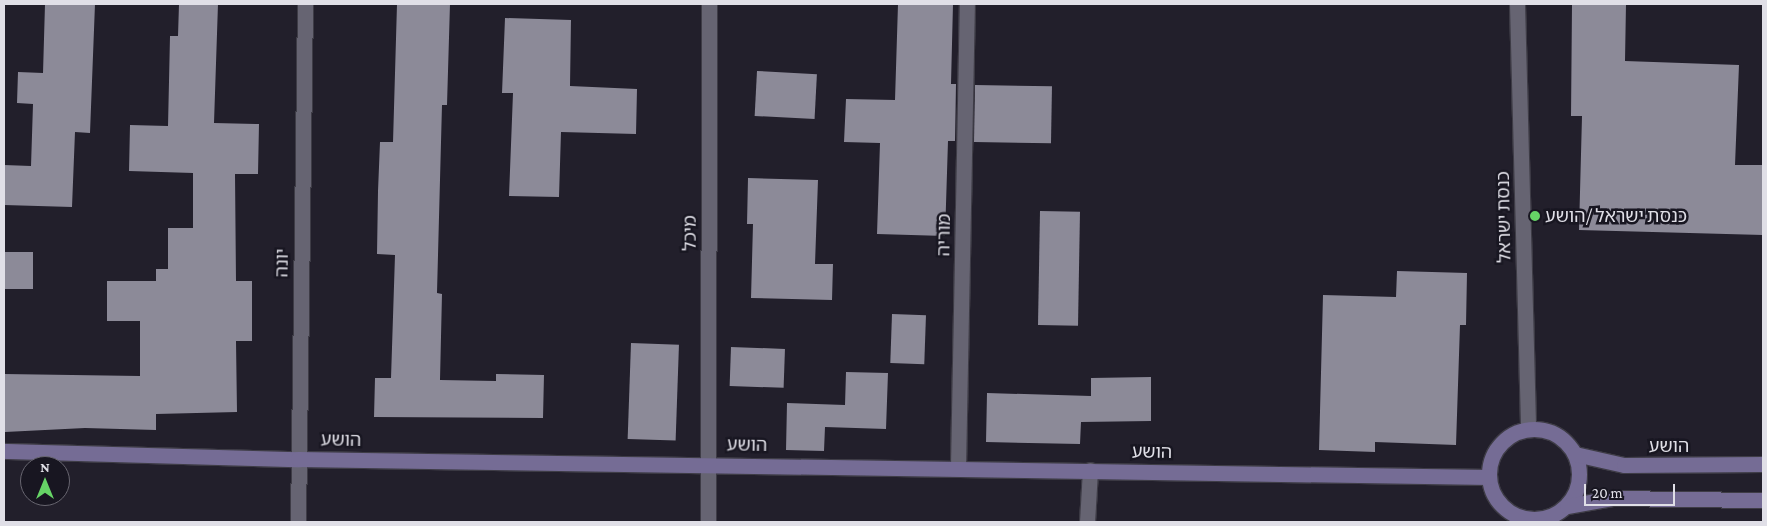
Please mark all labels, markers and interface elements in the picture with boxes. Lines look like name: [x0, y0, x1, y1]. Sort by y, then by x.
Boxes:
street label: כנסת ישראל: [1492, 171, 1516, 263]
place label: כנסת ישראל /הושע: [1545, 205, 1687, 227]
marker: כנסת ישראל /הושע: [1529, 210, 1541, 222]
street label: מוריה: [933, 213, 955, 257]
street label: מיכל: [679, 215, 701, 251]
street label: יונה: [271, 248, 293, 278]
street label: הושע: [321, 429, 361, 451]
street label: הושע: [727, 434, 767, 456]
street label: הושע: [1649, 435, 1689, 457]
street label: הושע: [1132, 441, 1172, 463]
north arrow: [20, 456, 70, 506]
text: N: [40, 459, 50, 475]
scale bar: [1587, 474, 1678, 506]
text: 20 m: [1592, 485, 1623, 501]

